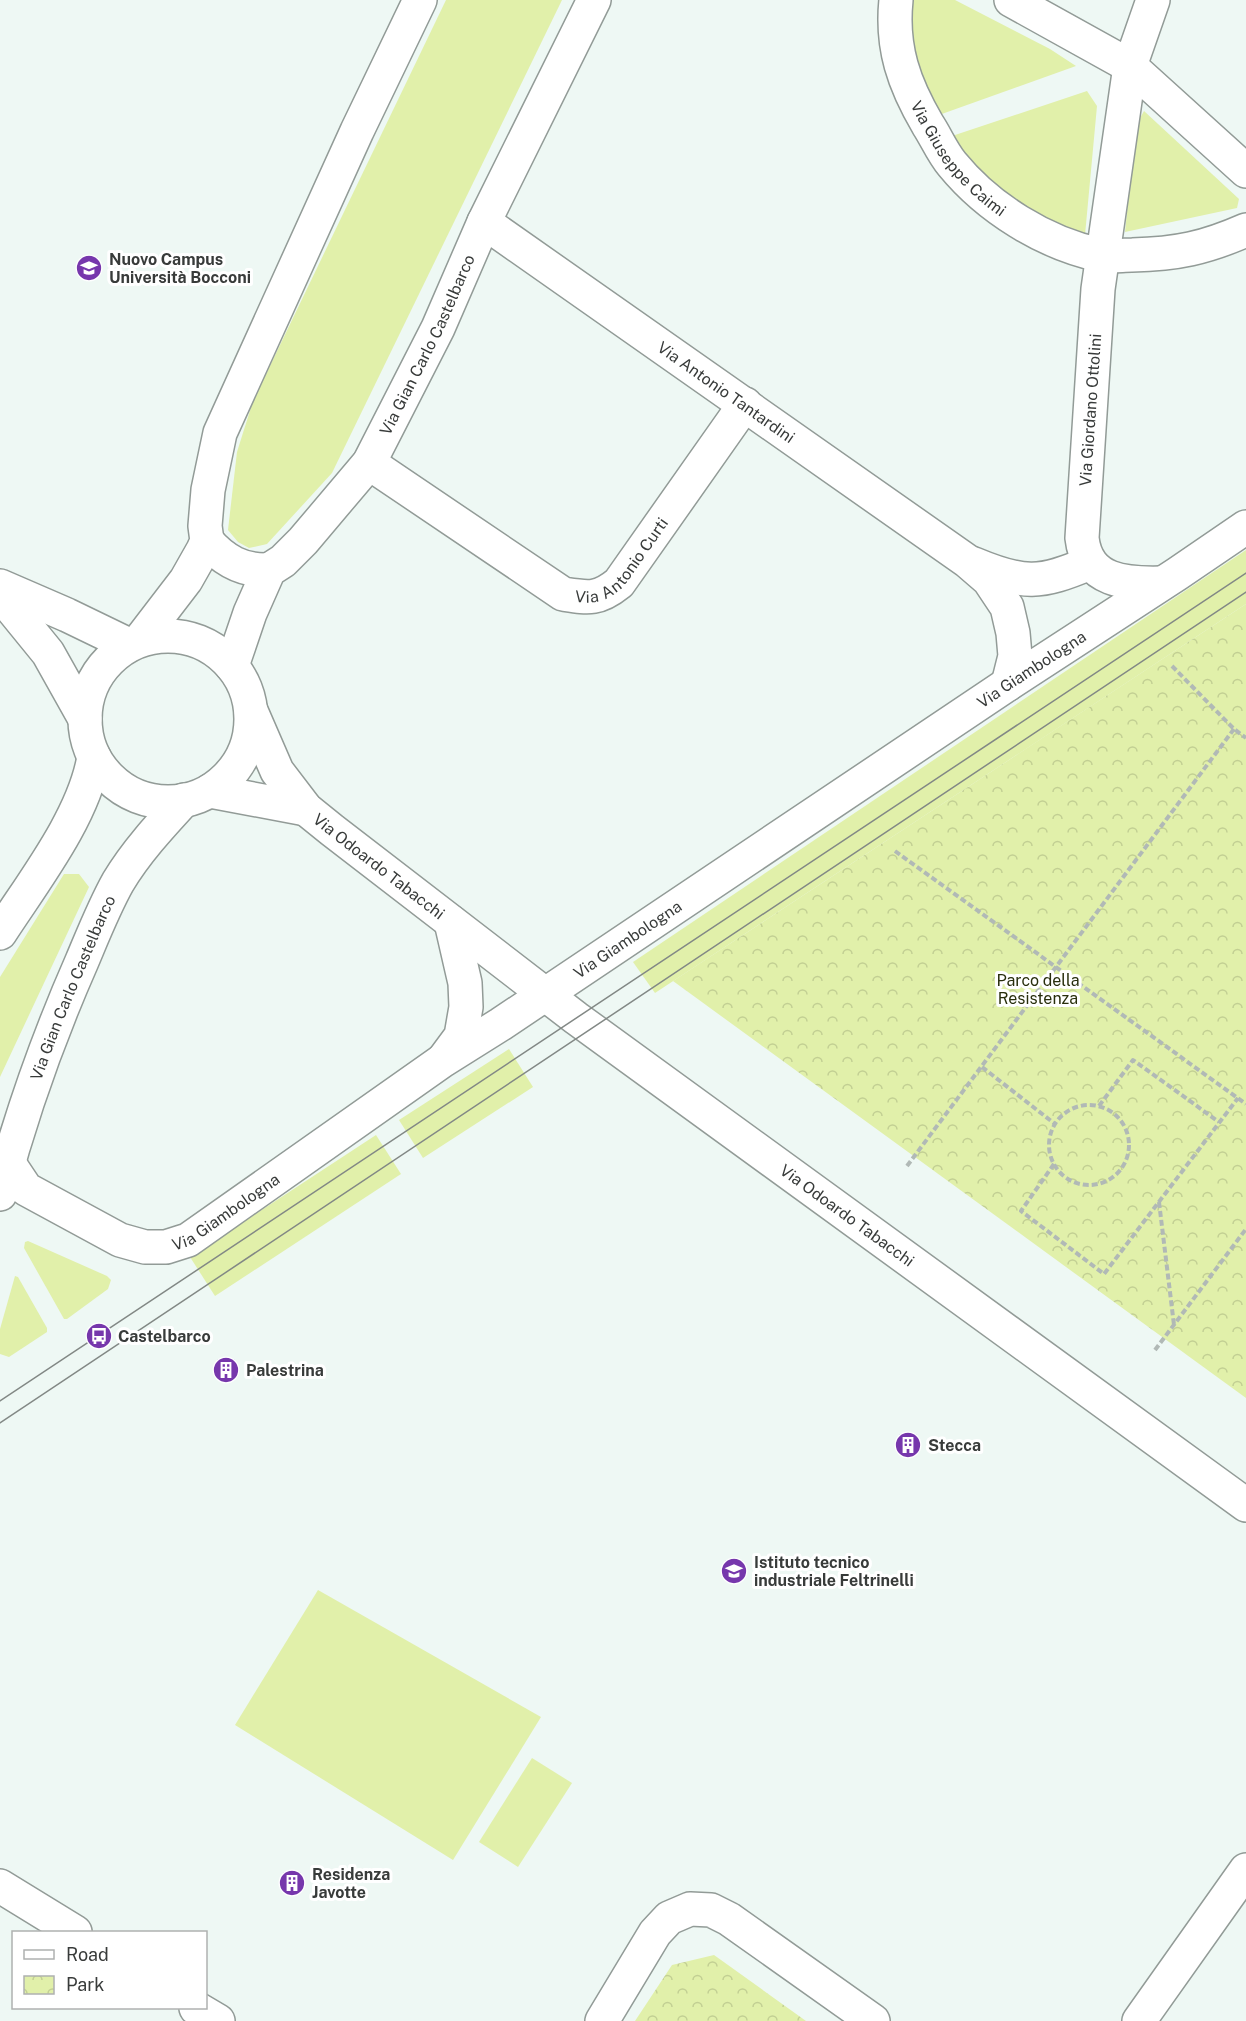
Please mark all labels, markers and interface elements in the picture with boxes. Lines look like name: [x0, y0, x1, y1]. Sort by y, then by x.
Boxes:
street label: Via Giuseppe Caimi: [907, 98, 1010, 220]
place label: Nuovo Campus Università Bocconi: [109, 250, 251, 287]
street label: Via Gian Carlo Castelbarco: [376, 252, 479, 438]
school or university icon: Nuovo Campus Università Bocconi: [74, 253, 104, 283]
street label: Via Giordano Ottolini: [1076, 333, 1105, 487]
street label: Via Antonio Tantardini: [654, 338, 798, 447]
street label: Via Antonio Curti: [574, 514, 672, 607]
street label: Via Giambologna: [974, 627, 1089, 712]
street label: Via Odoardo Tabacchi: [309, 810, 448, 923]
street label: Via Gian Carlo Castelbarco: [27, 892, 119, 1083]
street label: Via Giambologna: [570, 897, 685, 983]
park label: Parco della Resistenza: [996, 971, 1080, 1008]
street label: Via Odoardo Tabacchi: [776, 1161, 918, 1271]
street label: Via Giambologna: [170, 1170, 283, 1255]
bus stop icon: Castelbarco: [84, 1321, 114, 1351]
place label: Castelbarco: [118, 1327, 211, 1346]
building icon: Palestrina: [211, 1355, 241, 1385]
place label: Palestrina: [246, 1361, 324, 1380]
building icon: Stecca: [893, 1430, 923, 1460]
place label: Stecca: [928, 1436, 981, 1455]
place label: Istituto tecnico industriale Feltrinelli: [754, 1553, 914, 1590]
school or university icon: Istituto tecnico industriale Feltrinelli: [719, 1556, 749, 1586]
place label: Residenza Javotte: [312, 1865, 390, 1902]
building icon: Residenza Javotte: [277, 1868, 307, 1898]
legend: [12, 1931, 207, 2009]
text: Road: [66, 1944, 109, 1965]
text: Park: [66, 1974, 104, 1995]

